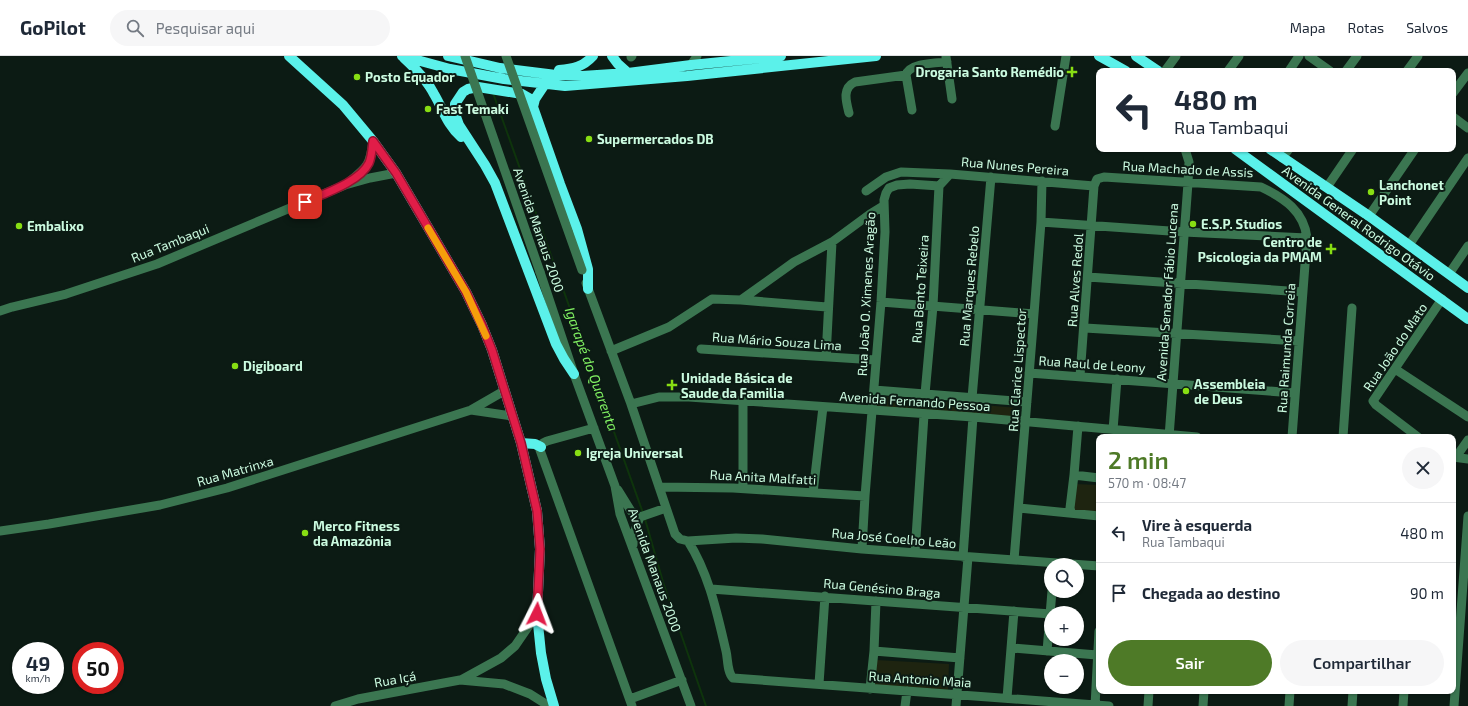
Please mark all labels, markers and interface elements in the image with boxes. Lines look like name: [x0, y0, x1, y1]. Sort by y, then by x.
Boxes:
search box: [110, 10, 390, 46]
text: GoPilot: [20, 16, 86, 39]
icon: search: [124, 17, 146, 39]
text: Pesquisar aqui: [156, 19, 255, 37]
text: Mapa: [1290, 19, 1326, 36]
text: Rotas: [1348, 19, 1384, 36]
text: Salvos: [1406, 19, 1448, 36]
place label: Drogaria Santo Remédio: [916, 64, 1064, 80]
marker: Drogaria Santo Remédio: [1067, 67, 1077, 77]
place label: Posto Equador: [365, 69, 455, 85]
marker: Posto Equador: [352, 72, 362, 82]
text: 480 m: [1174, 82, 1258, 116]
icon: left: [1108, 84, 1160, 136]
place label: Fast Temaki: [436, 101, 509, 117]
marker: Fast Temaki: [423, 104, 433, 114]
text: Rua Tambaqui: [1174, 116, 1288, 138]
place label: Supermercados DB: [597, 131, 714, 147]
marker: Supermercados DB: [584, 134, 594, 144]
street label: Rua Nunes Pereira: [960, 153, 1070, 179]
street label: Rua Machado de Assis: [1122, 158, 1254, 180]
street label: Avenida General Rodrigo Otávio: [1279, 162, 1439, 284]
street label: Avenida Manaus 2000: [510, 166, 568, 294]
place label: Lanchonet Point: [1379, 177, 1444, 208]
pin: [288, 185, 322, 219]
marker: Lanchonet Point: [1366, 187, 1376, 197]
icon: arrive: [294, 191, 316, 213]
street label: Avenida Senador Fábio Lucena: [1153, 203, 1181, 381]
street label: Rua João O. Ximenes Aragão: [854, 212, 878, 376]
place label: E.S.P. Studios: [1201, 216, 1282, 232]
place label: Embalixo: [27, 218, 84, 234]
marker: E.S.P. Studios: [1188, 219, 1198, 229]
street label: Rua Tambaqui: [129, 220, 211, 266]
marker: Embalixo: [14, 221, 24, 231]
street label: Rua Marques Rebelo: [956, 225, 982, 347]
street label: Rua Alves Redol: [1064, 233, 1086, 327]
street label: Rua Bento Teixeira: [908, 234, 932, 344]
place label: Centro de Psicologia da PMAM: [1198, 234, 1322, 265]
marker: Centro de Psicologia da PMAM: [1325, 243, 1337, 255]
street label: Rua Raimunda Correia: [1273, 283, 1299, 413]
street label: Rua João do Mato: [1360, 300, 1430, 394]
water label: Igarapé do Quarenta: [562, 305, 622, 433]
street label: Rua Clarice Lispector: [1005, 308, 1029, 432]
street label: Rua Mário Souza Lima: [712, 328, 842, 354]
street label: Rua Raul de Leony: [1038, 352, 1146, 376]
place label: Digiboard: [243, 358, 303, 374]
marker: Digiboard: [230, 361, 240, 371]
place label: Unidade Básica de Saude da Familia: [681, 370, 793, 401]
place label: Assembleia de Deus: [1194, 376, 1265, 407]
marker: Unidade Básica de Saude da Familia: [666, 379, 678, 391]
marker: Assembleia de Deus: [1181, 386, 1191, 396]
street label: Avenida Fernando Pessoa: [839, 388, 991, 414]
place label: Igreja Universal: [586, 445, 684, 461]
text: 2 min: [1108, 445, 1169, 474]
button: close: [1402, 447, 1444, 489]
marker: Igreja Universal: [573, 448, 583, 458]
street label: Rua Matrinxa: [195, 452, 275, 490]
street label: Rua Anita Malfatti: [709, 466, 817, 488]
text: 570 m · 08:47: [1108, 475, 1186, 491]
street label: Avenida Manaus 2000: [625, 506, 685, 634]
text: Vire à esquerda: [1142, 516, 1252, 534]
place label: Merco Fitness da Amazônia: [313, 518, 400, 549]
icon: left: [1108, 522, 1130, 544]
text: 480 m: [1400, 524, 1444, 542]
street label: Rua José Coelho Leão: [831, 525, 957, 551]
marker: Merco Fitness da Amazônia: [300, 528, 310, 538]
text: Rua Tambaqui: [1142, 534, 1225, 550]
map controls: [1044, 558, 1084, 694]
button: search: [1044, 558, 1084, 598]
street label: Rua Genésino Braga: [823, 575, 941, 601]
icon: arrive: [1108, 582, 1130, 604]
text: Chegada ao destino: [1142, 584, 1280, 602]
text: 90 m: [1410, 584, 1444, 602]
position arrow: [516, 593, 558, 635]
button: +: [1044, 606, 1084, 646]
button: Sair: [1108, 640, 1272, 686]
button: Compartilhar: [1280, 640, 1444, 686]
speed limit sign: 50: [72, 642, 124, 694]
text: 49: [26, 651, 50, 675]
button: −: [1044, 654, 1084, 694]
street label: Rua Içá: [373, 667, 417, 692]
street label: Rua Antonio Maia: [868, 667, 972, 691]
text: km/h: [26, 672, 50, 684]

